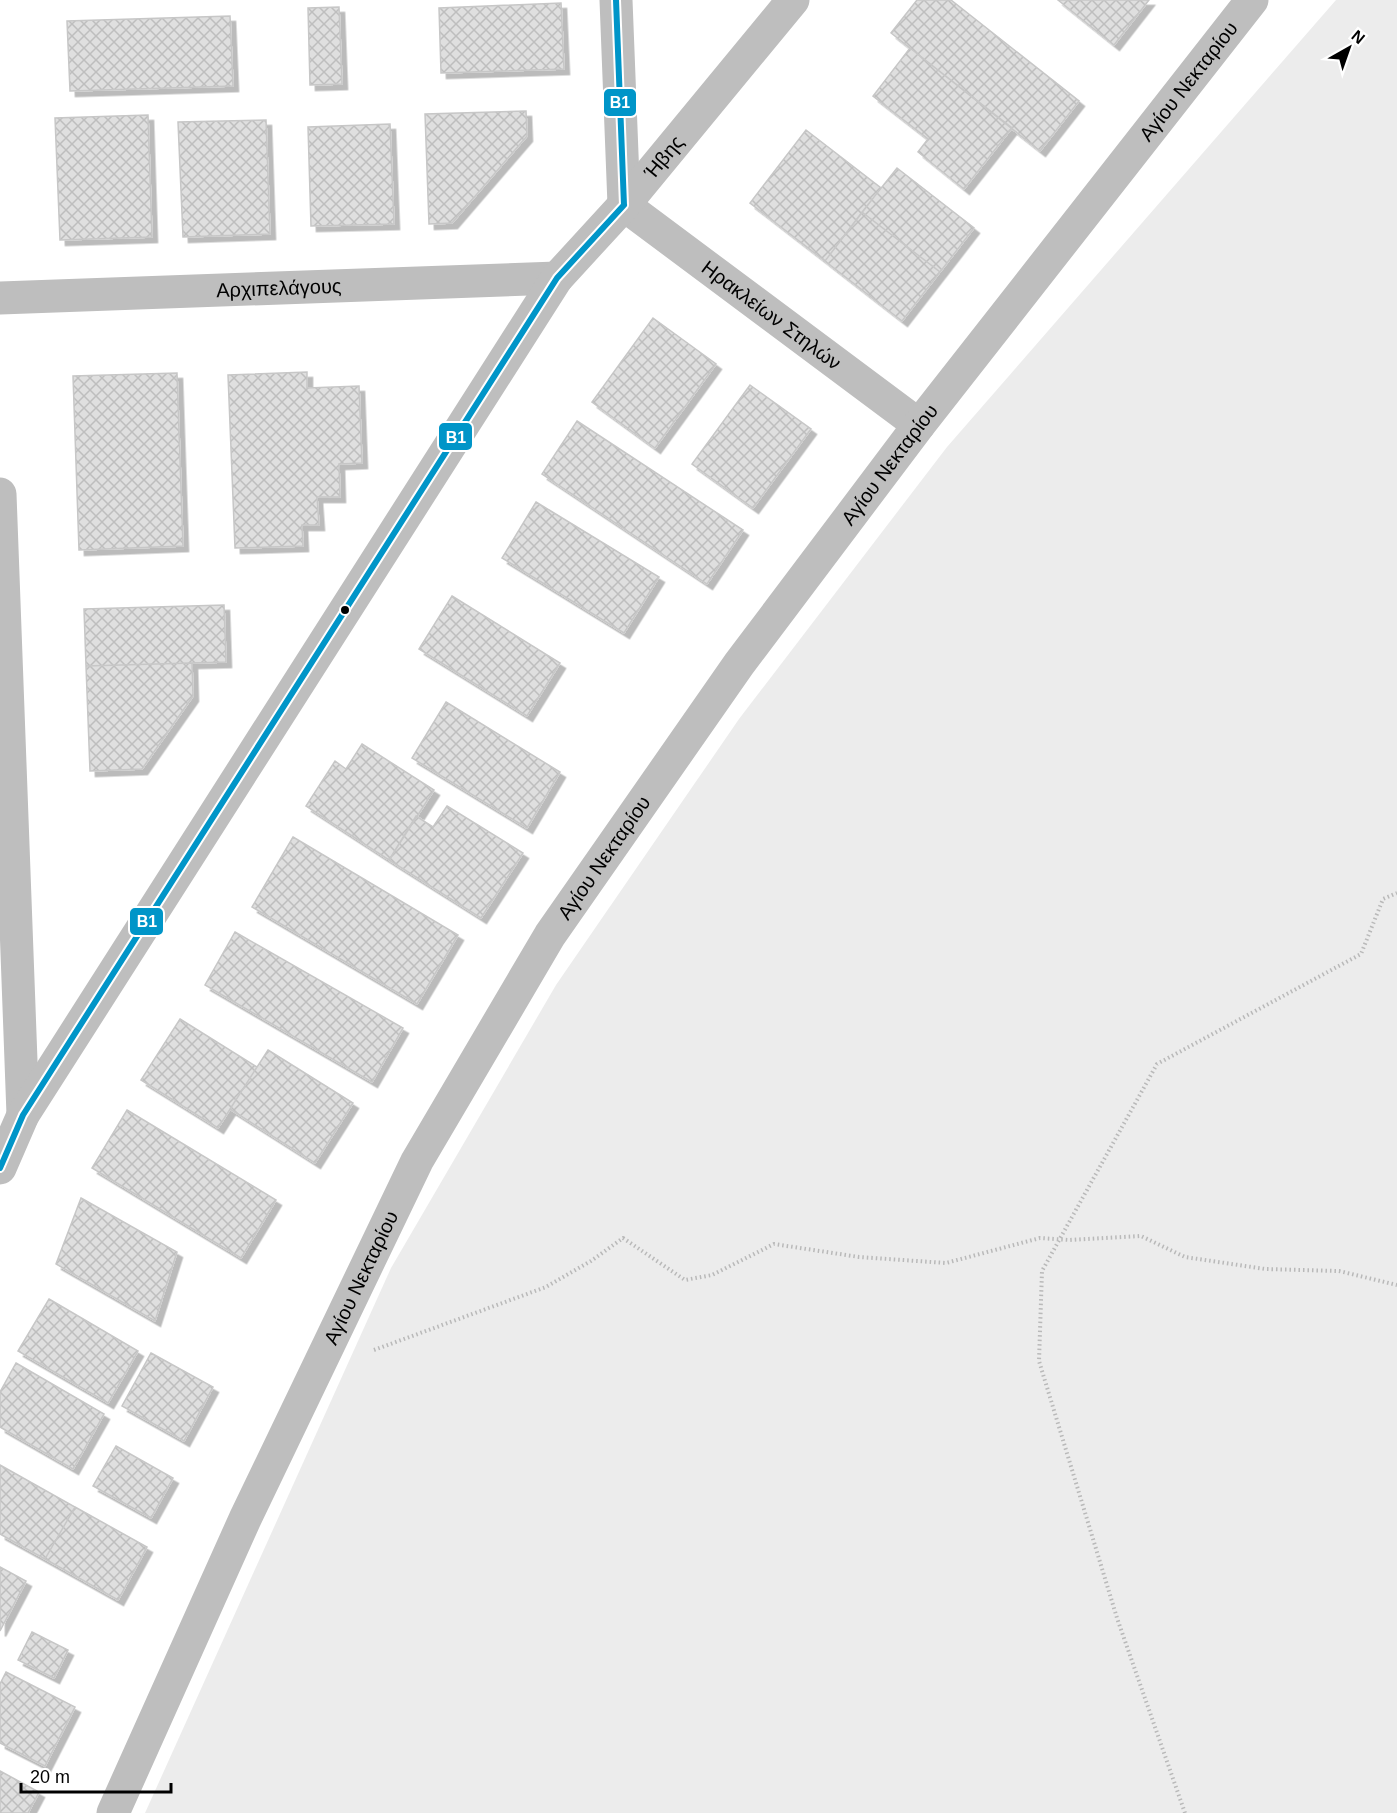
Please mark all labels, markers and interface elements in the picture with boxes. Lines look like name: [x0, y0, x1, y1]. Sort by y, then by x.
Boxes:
street label: Αγίου Νεκταρίου: [1135, 17, 1242, 145]
north arrow: [1319, 18, 1379, 78]
text: N: [1348, 27, 1368, 47]
line badge: Β1: [603, 88, 637, 117]
text: Β1: [610, 94, 630, 111]
street label: Ήβης: [639, 131, 688, 184]
street label: Ηρακλείων Στηλών: [698, 256, 845, 374]
street label: Αρχιπελάγους: [216, 275, 342, 301]
street label: Αγίου Νεκταρίου: [837, 400, 942, 529]
line badge: Β1: [438, 422, 473, 451]
text: Β1: [446, 429, 466, 446]
unlabelled marker: [339, 604, 351, 616]
street label: Αγίου Νεκταρίου: [553, 792, 655, 924]
line badge: Β1: [129, 907, 164, 936]
text: Β1: [137, 913, 157, 930]
street label: Αγίου Νεκταρίου: [320, 1207, 402, 1348]
scale bar: [21, 1756, 171, 1794]
text: 20 m: [30, 1767, 70, 1787]

